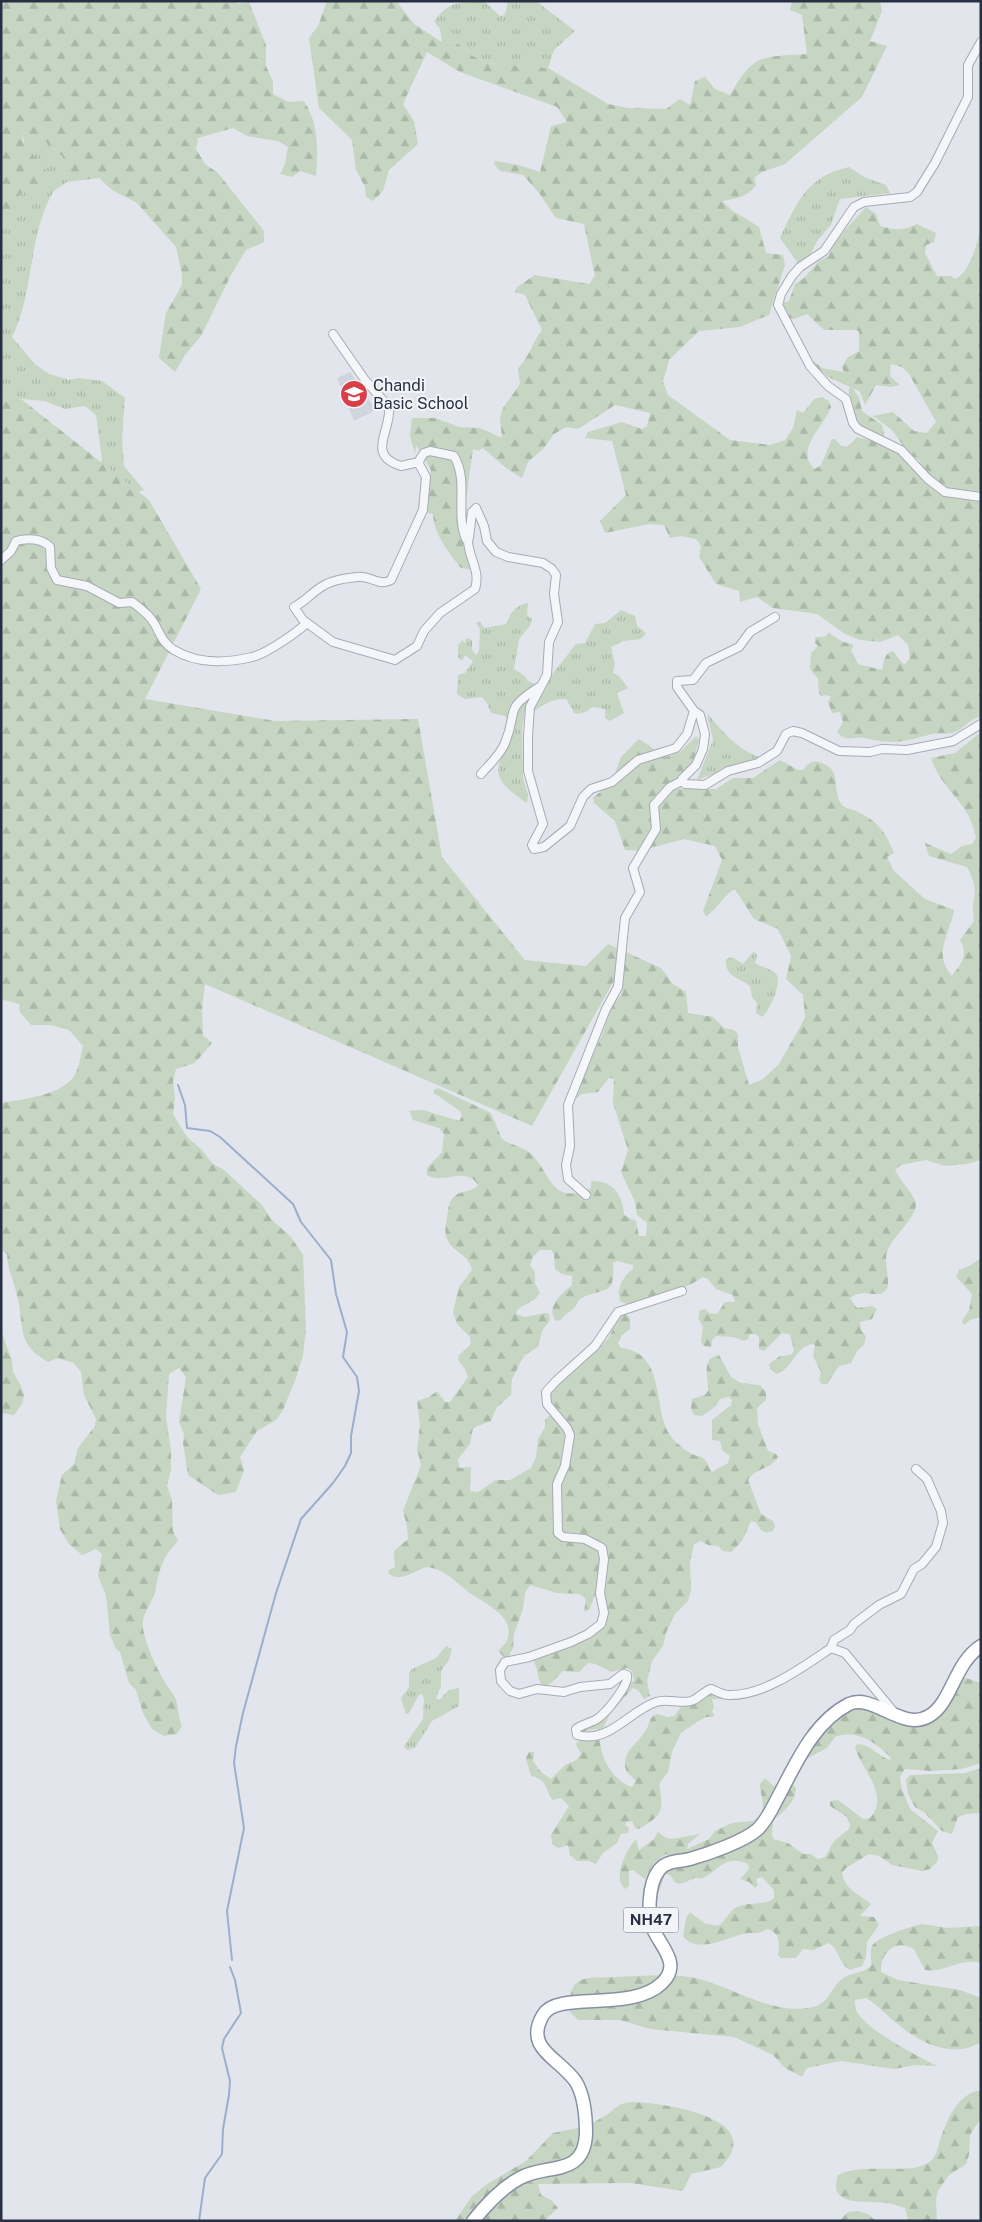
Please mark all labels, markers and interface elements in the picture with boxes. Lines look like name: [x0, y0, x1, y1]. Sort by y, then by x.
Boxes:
place label: Chandi Basic School: [373, 376, 469, 413]
school or university icon: Chandi Basic School: [339, 379, 369, 409]
road number: NH47: [624, 1908, 678, 1932]

